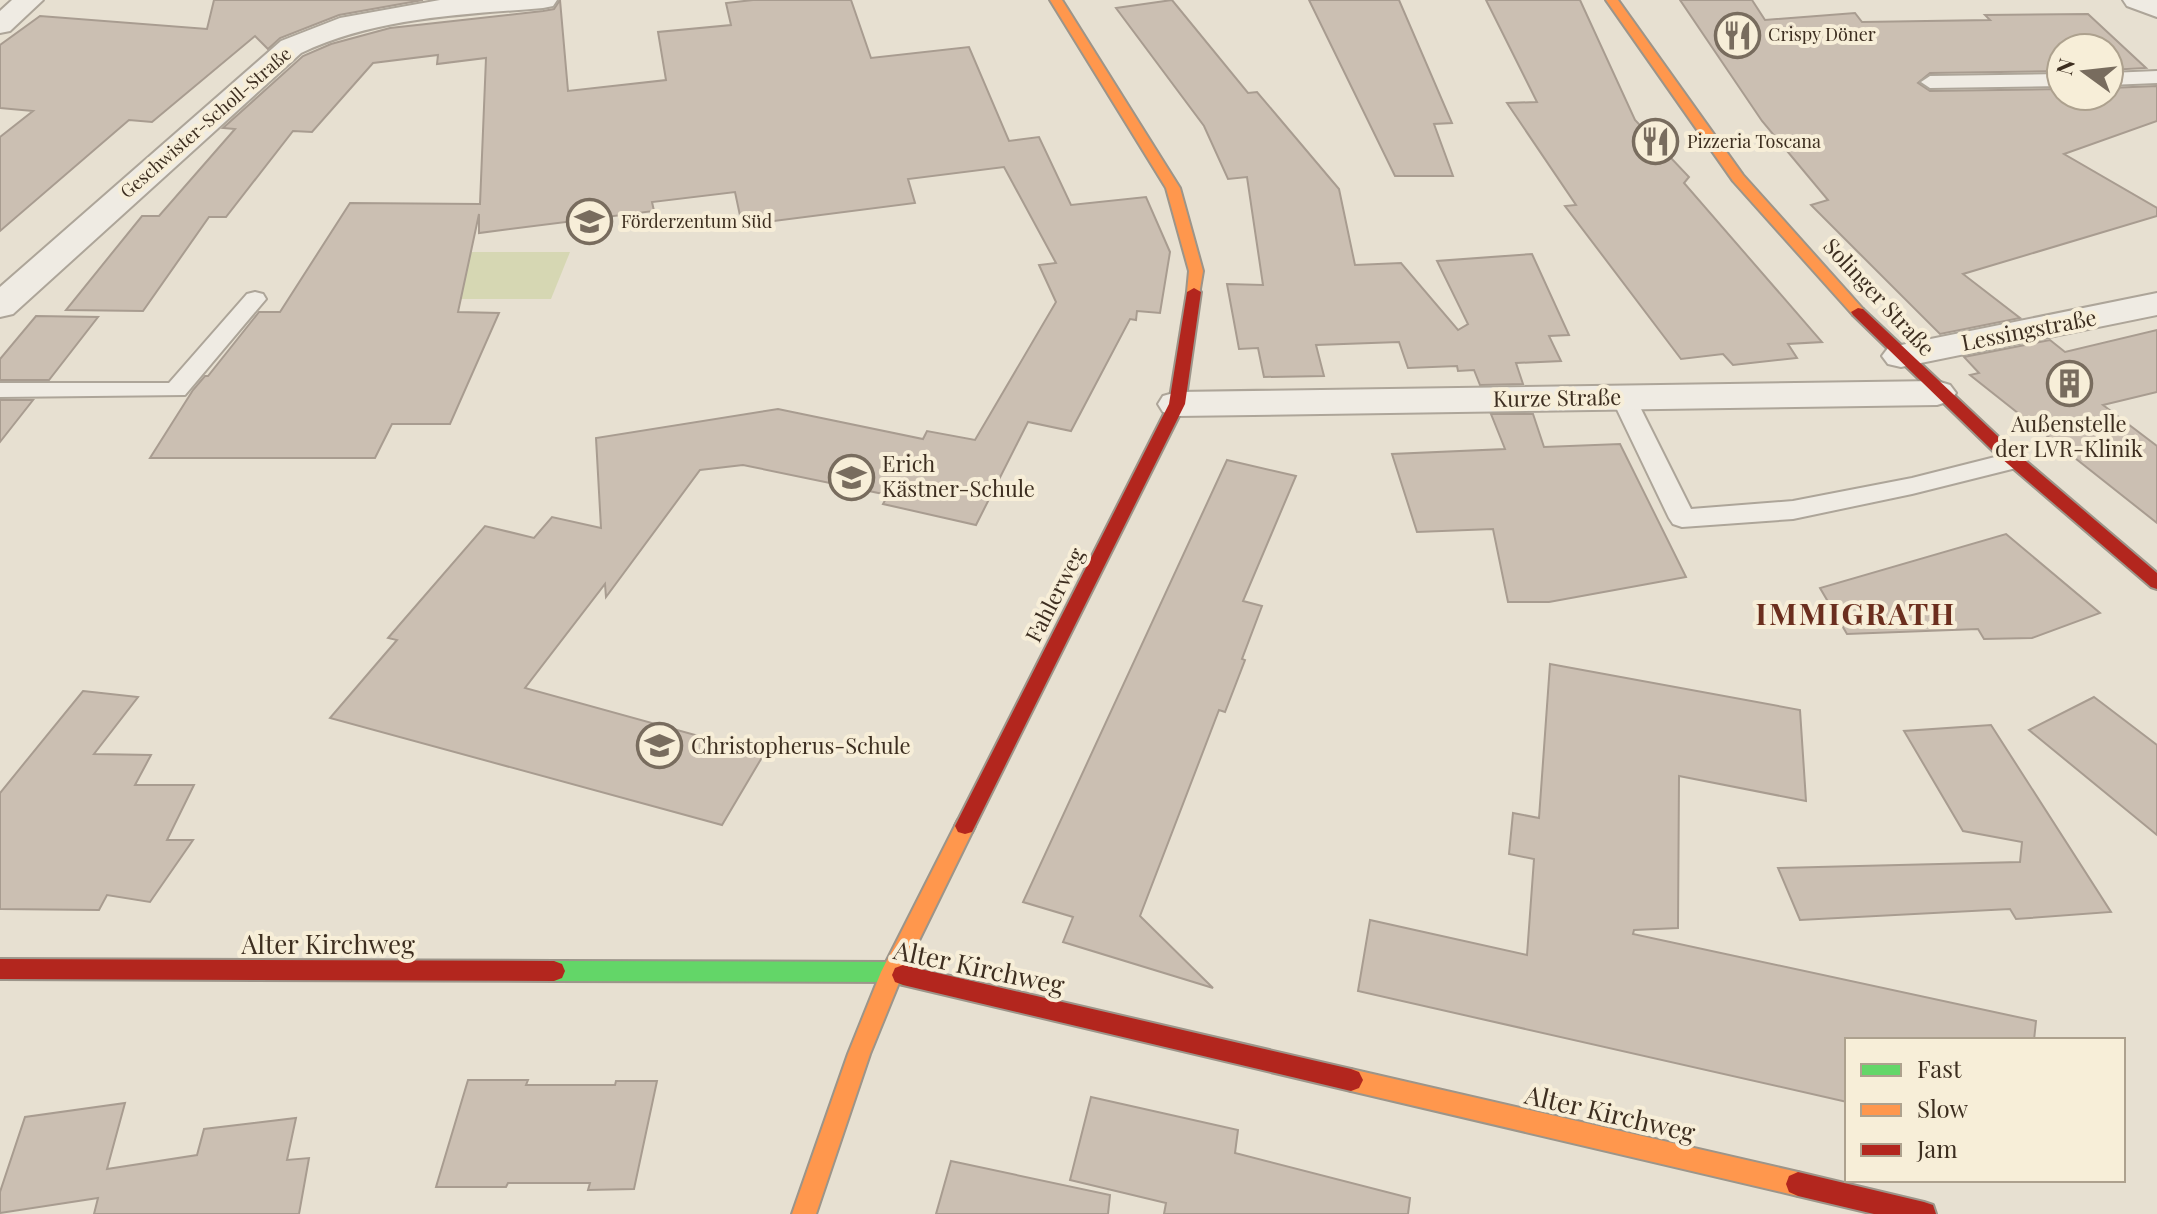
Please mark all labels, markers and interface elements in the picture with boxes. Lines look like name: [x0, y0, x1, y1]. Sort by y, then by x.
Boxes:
restaurant icon: Crispy Döner: [1713, 11, 1761, 59]
place label: Crispy Döner: [1768, 22, 1876, 46]
north arrow: [2045, 32, 2125, 112]
street label: Geschwister-Scholl-Straße: [115, 41, 296, 203]
text: N: [2048, 55, 2081, 78]
restaurant icon: Pizzeria Toscana: [1632, 118, 1680, 166]
place label: Pizzeria Toscana: [1687, 129, 1821, 153]
school or university icon: Förderzentum Süd: [566, 198, 614, 246]
place label: Förderzentum Süd: [621, 209, 773, 233]
street label: Solinger Straße: [1817, 231, 1942, 362]
street label: Lessingstraße: [1959, 301, 2099, 357]
building icon: Außenstelle der LVR-Klinik: [2045, 359, 2093, 407]
street label: Kurze Straße: [1492, 381, 1621, 413]
place label: Außenstelle der LVR-Klinik: [1995, 408, 2143, 463]
place label: Erich Kästner-Schule: [882, 448, 1035, 503]
school or university icon: Erich Kästner-Schule: [827, 453, 875, 501]
street label: Fahlerweg: [1017, 542, 1091, 647]
district label: IMMIGRATH: [1756, 593, 1956, 633]
school or university icon: Christopherus-Schule: [636, 722, 684, 770]
place label: Christopherus-Schule: [691, 730, 911, 760]
street label: Alter Kirchweg: [240, 926, 415, 961]
street label: Alter Kirchweg: [890, 931, 1068, 1002]
legend: [1845, 1038, 2125, 1182]
text: Fast: [1917, 1052, 1962, 1084]
street label: Alter Kirchweg: [1521, 1076, 1699, 1149]
text: Slow: [1917, 1092, 1969, 1124]
text: Jam: [1916, 1132, 1958, 1164]

